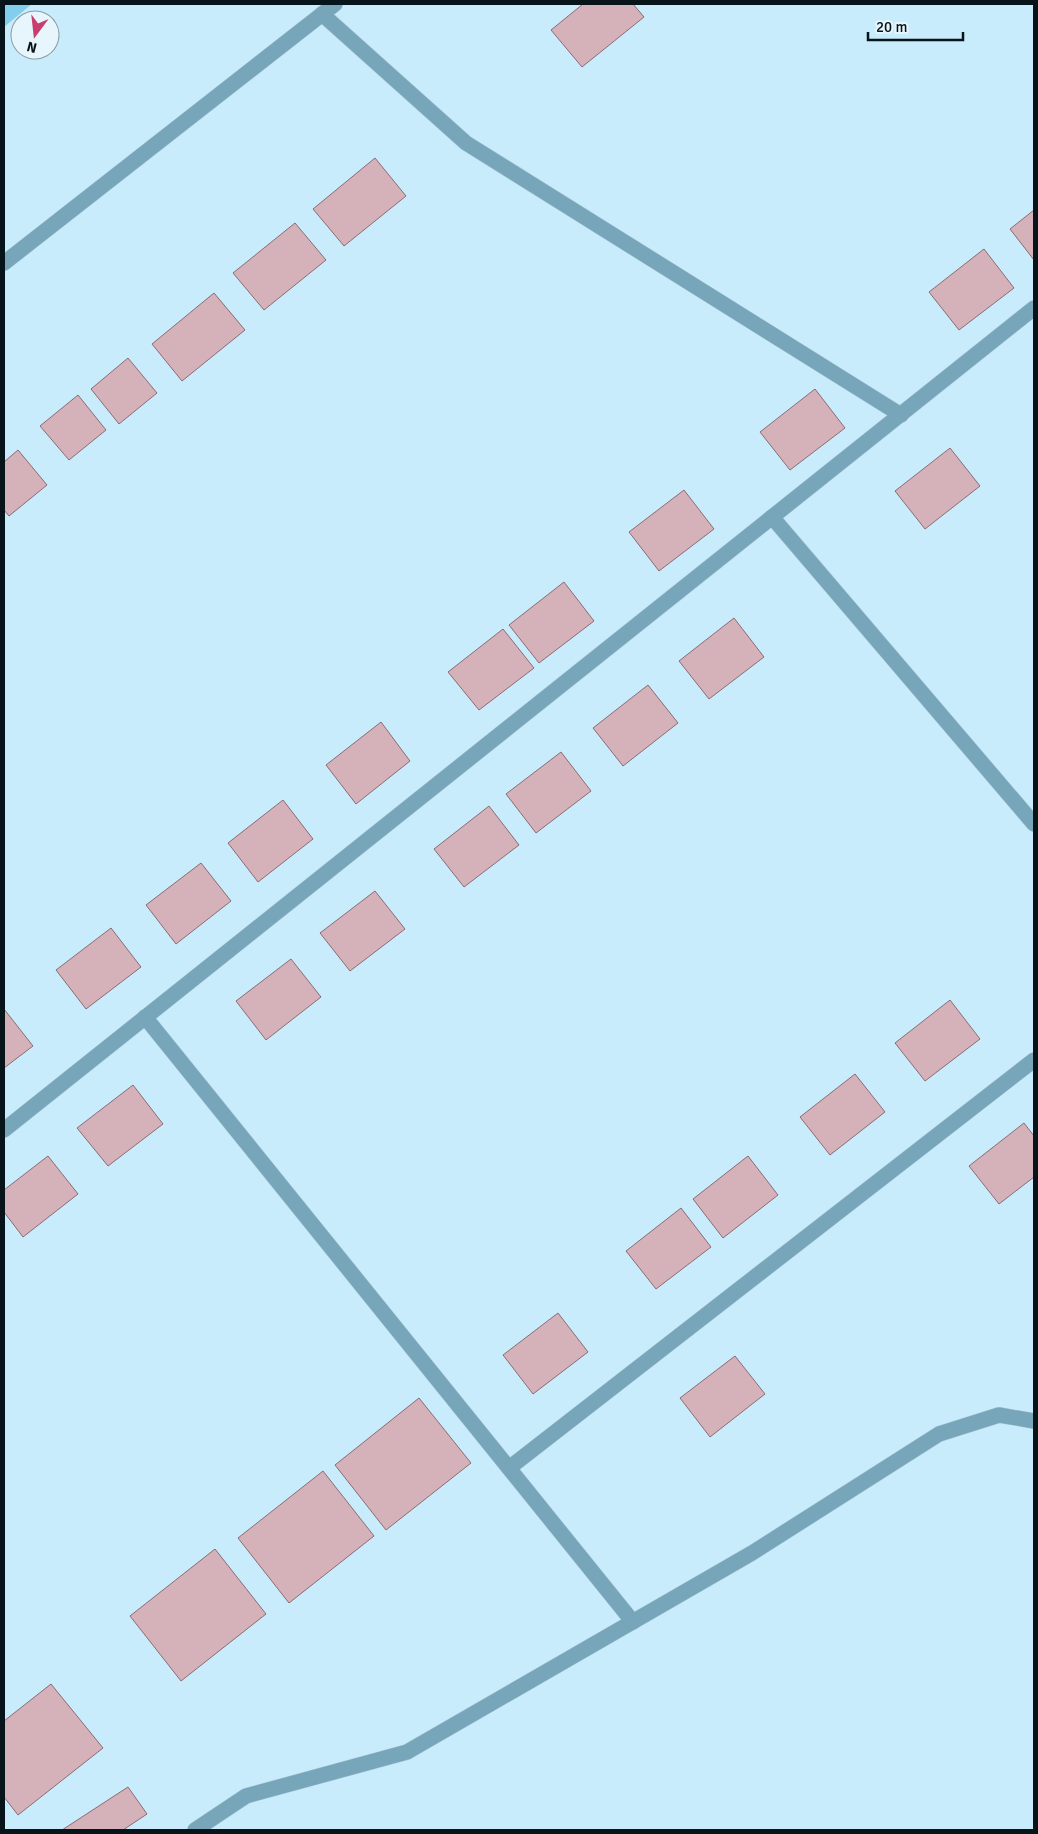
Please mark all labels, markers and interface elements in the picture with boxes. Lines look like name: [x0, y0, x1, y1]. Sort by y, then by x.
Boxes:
north arrow: [10, 10, 60, 60]
scale bar: [868, 10, 963, 42]
text: 20 m: [876, 18, 907, 36]
text: N: [25, 38, 39, 57]

